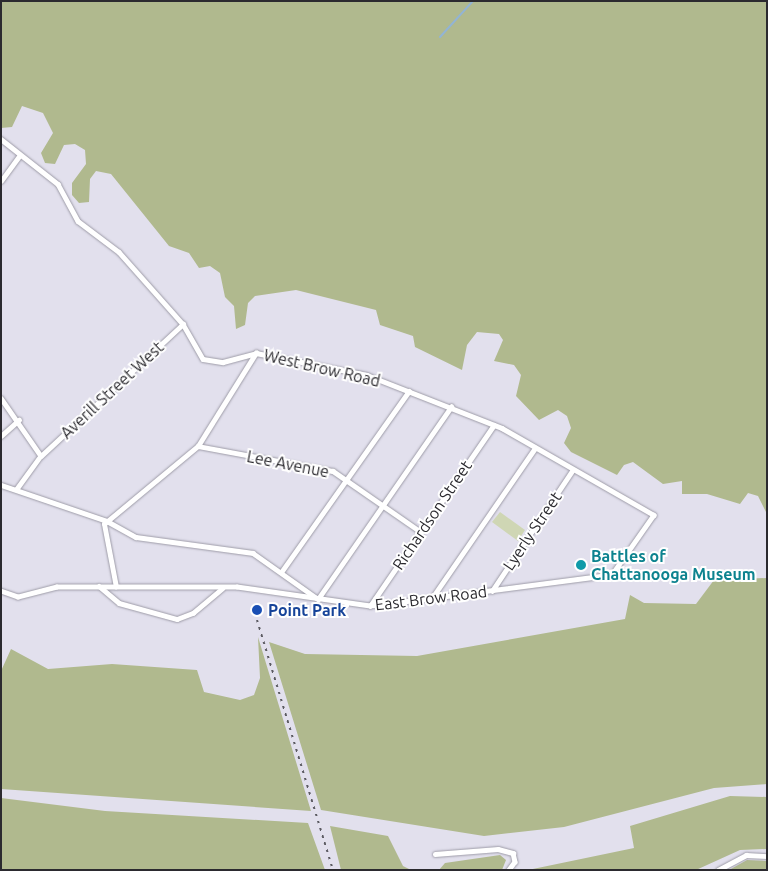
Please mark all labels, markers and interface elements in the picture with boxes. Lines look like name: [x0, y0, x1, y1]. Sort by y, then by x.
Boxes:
street label: Averill Street West: [57, 337, 167, 443]
street label: West Brow Road: [262, 345, 382, 391]
street label: Lee Avenue: [245, 447, 331, 481]
street label: Richardson Street: [388, 457, 476, 573]
street label: Lyerly Street: [499, 488, 565, 574]
place label: Battles of Chattanooga Museum: [591, 546, 756, 584]
marker: Battles of Chattanooga Museum: [575, 559, 587, 571]
street label: East Brow Road: [374, 582, 488, 614]
place label: Point Park: [268, 600, 346, 620]
marker: Point Park: [250, 603, 264, 617]

